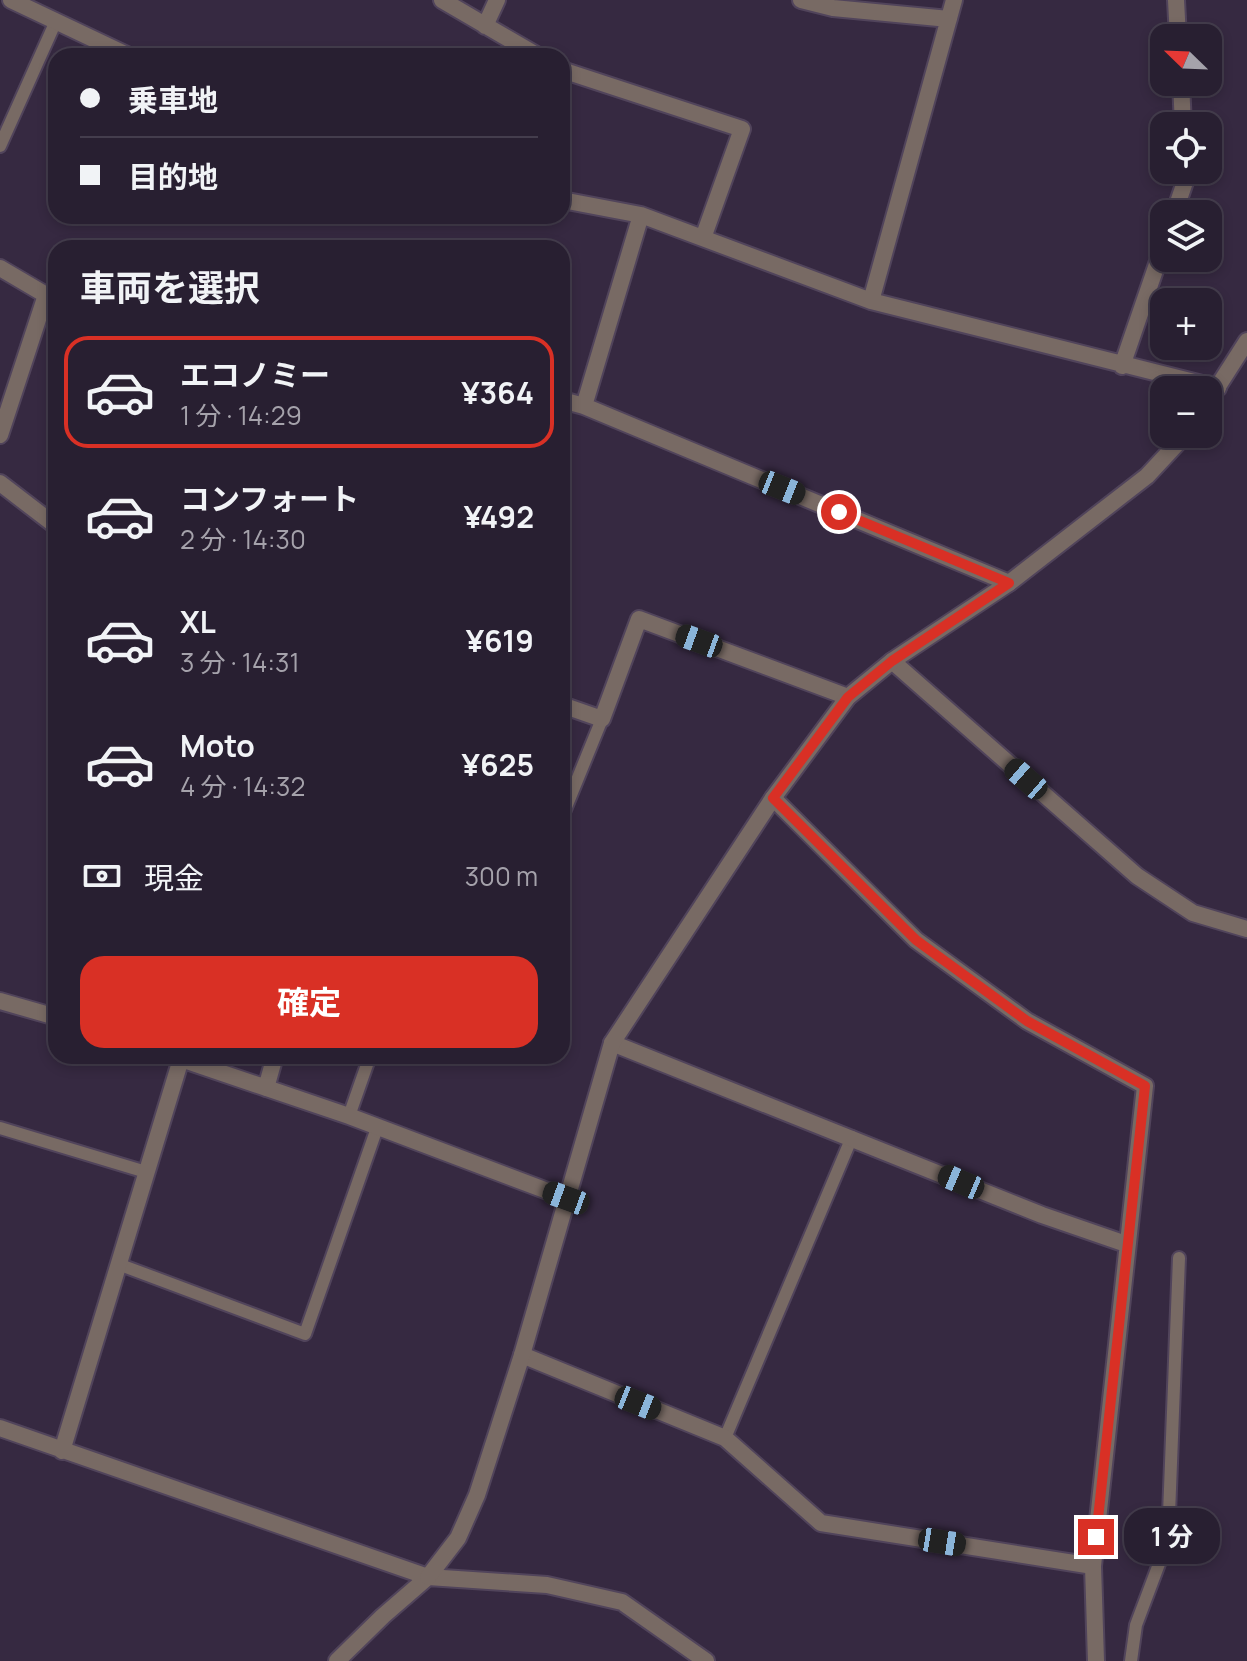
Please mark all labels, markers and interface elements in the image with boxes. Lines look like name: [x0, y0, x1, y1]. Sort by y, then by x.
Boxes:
north arrow: [1150, 24, 1222, 96]
map controls: [1150, 24, 1222, 448]
text: 乗車地: [128, 79, 218, 120]
button: locate: [1150, 112, 1222, 184]
text: 目的地: [128, 156, 218, 197]
button: layers: [1150, 200, 1222, 272]
text: 車両を選択: [80, 263, 260, 312]
button: +: [1150, 288, 1222, 360]
text: エコノミー: [180, 354, 330, 395]
icon: car: [84, 356, 156, 428]
text: ¥364: [461, 372, 534, 413]
button: −: [1150, 376, 1222, 448]
text: 1 分 · 14:29: [180, 397, 302, 433]
car: [755, 468, 809, 508]
text: コンフォート: [180, 478, 359, 519]
icon: car: [84, 480, 156, 552]
route start: [821, 494, 857, 530]
text: ¥492: [464, 496, 534, 537]
text: 2 分 · 14:30: [180, 521, 306, 557]
text: XL: [180, 601, 216, 642]
icon: car: [84, 604, 156, 676]
text: ¥619: [466, 620, 534, 661]
car: [672, 622, 726, 660]
text: 3 分 · 14:31: [180, 644, 300, 680]
text: Moto: [180, 725, 255, 766]
icon: car: [84, 728, 156, 800]
text: ¥625: [462, 744, 534, 785]
car: [1000, 754, 1052, 804]
text: 4 分 · 14:32: [180, 768, 305, 804]
icon: cash: [80, 854, 124, 898]
text: 現金: [144, 857, 204, 898]
text: 300 m: [465, 858, 538, 894]
button: 確定: [80, 956, 538, 1048]
car: [934, 1162, 988, 1202]
car: [539, 1179, 593, 1217]
car: [611, 1383, 665, 1423]
callout: 1 分: [1124, 1509, 1220, 1565]
text: 1 分: [1151, 1518, 1193, 1554]
route end: [1078, 1519, 1114, 1555]
car: [916, 1526, 968, 1558]

